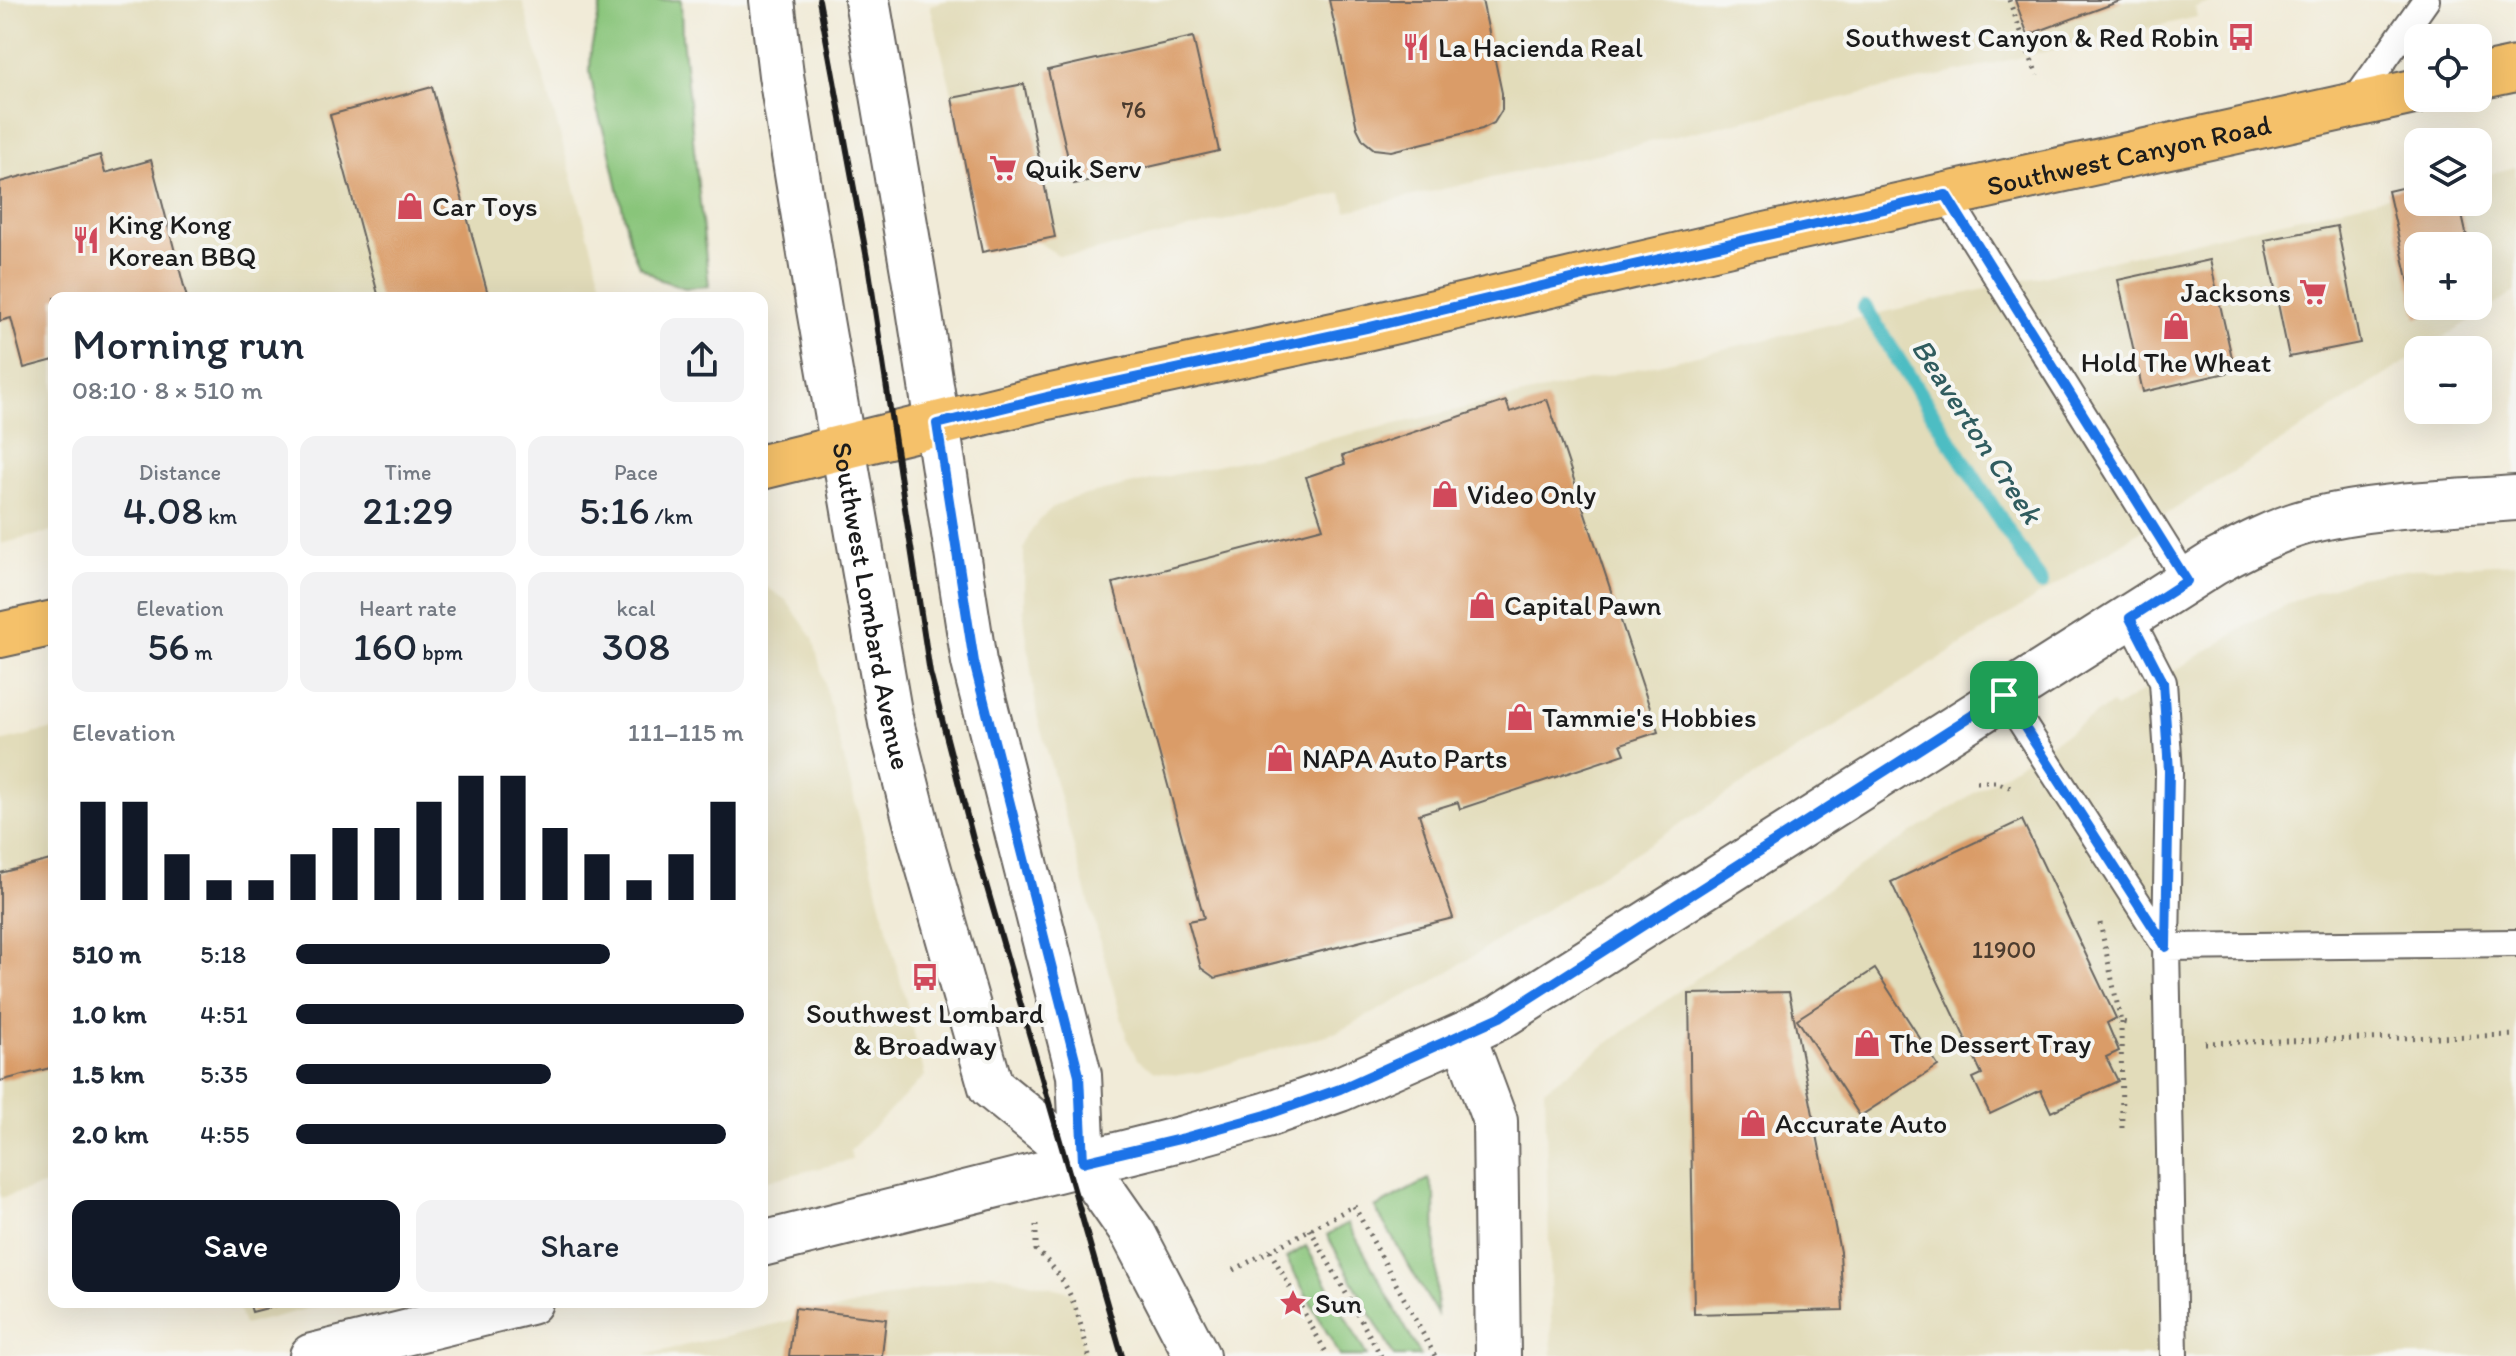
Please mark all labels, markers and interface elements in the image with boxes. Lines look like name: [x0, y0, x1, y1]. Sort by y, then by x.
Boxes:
place label: Southwest Canyon & Red Robin: [1845, 20, 2219, 54]
bus stop icon: Southwest Canyon & Red Robin: [2226, 22, 2256, 52]
map controls: [2404, 24, 2492, 424]
button: locate: [2404, 24, 2492, 112]
place label: La Hacienda Real: [1438, 30, 1643, 64]
restaurant icon: La Hacienda Real: [1401, 32, 1431, 62]
house number: 76: [1122, 95, 1146, 124]
street label: Southwest Canyon Road: [1983, 107, 2274, 203]
button: layers: [2404, 128, 2492, 216]
place label: Quik Serv: [1025, 151, 1142, 185]
supermarket icon: Quik Serv: [988, 153, 1018, 183]
place label: Car Toys: [432, 189, 538, 223]
shop icon: Car Toys: [395, 191, 425, 221]
place label: King Kong Korean BBQ: [108, 207, 256, 273]
restaurant icon: King Kong Korean BBQ: [71, 225, 101, 255]
button: +: [2404, 232, 2492, 320]
place label: Jacksons: [2181, 275, 2291, 309]
supermarket icon: Jacksons: [2298, 277, 2328, 307]
shop icon: Hold The Wheat: [2161, 311, 2191, 341]
text: Morning run: [72, 317, 305, 370]
button: share: [660, 318, 744, 402]
water label: Beaverton Creek: [1904, 331, 2052, 531]
button: −: [2404, 336, 2492, 424]
place label: Hold The Wheat: [2081, 345, 2271, 379]
text: 08:10 · 8 × 510 m: [72, 374, 263, 406]
street label: Southwest Lombard Avenue: [825, 439, 919, 773]
text: Distance: [139, 459, 221, 486]
text: Time: [385, 459, 431, 486]
text: Pace: [614, 459, 658, 486]
place label: Video Only: [1467, 477, 1596, 511]
shop icon: Video Only: [1430, 479, 1460, 509]
text: 4.08: [123, 486, 203, 534]
text: 21:29: [362, 486, 454, 534]
text: 5:16: [579, 486, 650, 534]
text: km: [203, 503, 237, 530]
text: /km: [650, 503, 693, 530]
place label: Capital Pawn: [1504, 588, 1662, 622]
shop icon: Capital Pawn: [1467, 590, 1497, 620]
text: Elevation: [136, 595, 224, 622]
text: Heart rate: [359, 595, 457, 622]
text: kcal: [616, 595, 656, 622]
text: 56: [147, 622, 189, 670]
text: 160: [353, 622, 417, 670]
text: 308: [602, 622, 670, 670]
text: m: [189, 639, 213, 666]
text: bpm: [417, 639, 463, 666]
pin: [1970, 661, 2038, 729]
icon: arrive: [1982, 673, 2026, 717]
place label: Tammie's Hobbies: [1542, 700, 1757, 734]
shop icon: Tammie's Hobbies: [1505, 702, 1535, 732]
text: Elevation: [72, 716, 175, 748]
text: 111–115 m: [628, 716, 744, 748]
place label: NAPA Auto Parts: [1302, 741, 1508, 775]
shop icon: NAPA Auto Parts: [1265, 743, 1295, 773]
house number: 11900: [1972, 935, 2036, 964]
text: 510 m: [72, 938, 141, 970]
text: 5:18: [200, 938, 246, 970]
bus stop icon: Southwest Lombard & Broadway: [910, 962, 940, 992]
place label: Southwest Lombard & Broadway: [806, 996, 1044, 1062]
text: 1.0 km: [72, 998, 147, 1030]
text: 4:51: [200, 998, 248, 1030]
place label: The Dessert Tray: [1889, 1026, 2091, 1060]
shop icon: The Dessert Tray: [1852, 1028, 1882, 1058]
text: 1.5 km: [72, 1058, 144, 1090]
text: 5:35: [200, 1058, 248, 1090]
place label: Accurate Auto: [1775, 1106, 1947, 1140]
shop icon: Accurate Auto: [1738, 1108, 1768, 1138]
text: 2.0 km: [72, 1118, 148, 1150]
text: 4:55: [200, 1118, 249, 1150]
button: Save: [72, 1200, 400, 1292]
button: Share: [416, 1200, 744, 1292]
place label: Sun: [1315, 1286, 1362, 1320]
place icon: Sun: [1278, 1288, 1308, 1318]

